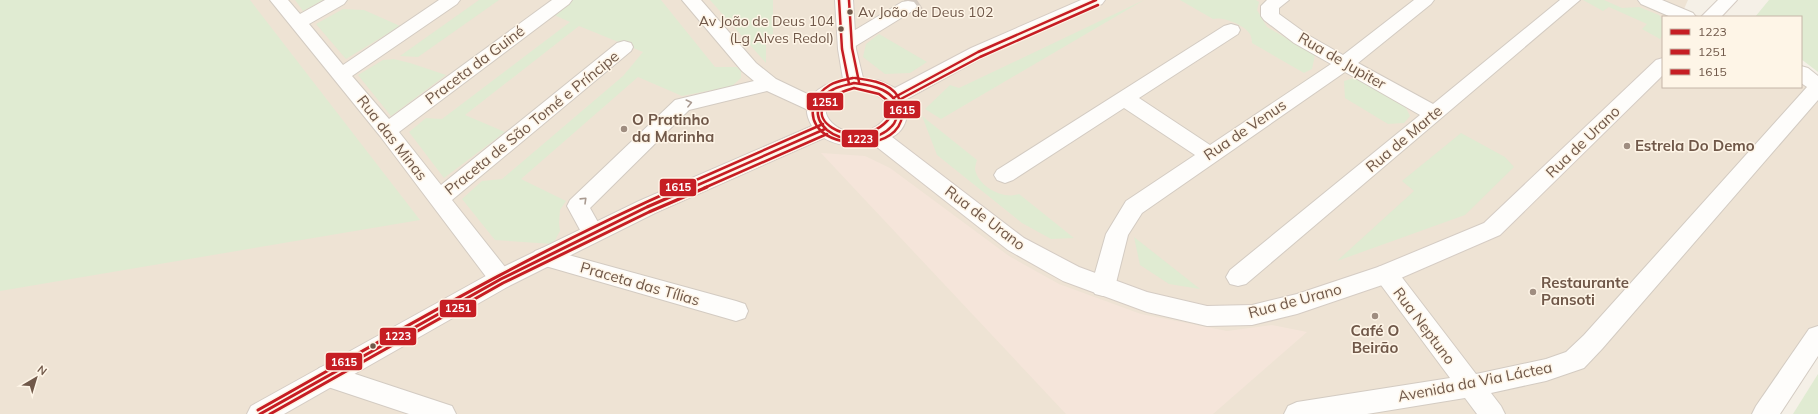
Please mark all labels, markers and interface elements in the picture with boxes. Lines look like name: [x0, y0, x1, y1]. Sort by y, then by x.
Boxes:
place label: Av João de Deus 102: [858, 3, 993, 21]
marker: Av João de Deus 102: [845, 7, 855, 17]
place label: Av João de Deus 104 (Lg Alves Redol): [699, 12, 835, 47]
legend: [1662, 16, 1802, 88]
street label: Praceta da Guiné: [421, 21, 528, 108]
marker: Av João de Deus 104 (Lg Alves Redol): [836, 24, 846, 34]
text: 1223: [1698, 24, 1727, 39]
street label: Rua de Jupiter: [1295, 28, 1390, 94]
text: 1251: [1698, 44, 1727, 59]
street label: Praceta de São Tomé e Príncipe: [441, 46, 623, 199]
text: 1615: [1698, 64, 1727, 79]
street label: Rua das Minas: [353, 91, 432, 184]
line badge: 1251: [806, 92, 844, 111]
text: 1251: [812, 95, 839, 109]
street label: Rua de Venus: [1200, 95, 1290, 164]
one-way arrow: [686, 100, 692, 108]
line badge: 1615: [883, 100, 921, 119]
street label: Rua de Marte: [1362, 101, 1446, 176]
street label: Rua de Urano: [1542, 102, 1624, 182]
text: 1615: [889, 103, 916, 117]
place label: O Pratinho da Marinha: [632, 110, 714, 146]
marker: O Pratinho da Marinha: [619, 124, 629, 134]
line badge: 1223: [841, 129, 879, 148]
text: 1223: [847, 132, 874, 146]
place label: Estrela Do Demo: [1635, 136, 1755, 155]
marker: Estrela Do Demo: [1622, 141, 1632, 151]
line badge: 1615: [659, 178, 697, 197]
text: 1615: [665, 180, 692, 194]
street label: Rua de Urano: [941, 181, 1029, 254]
one-way arrow: [579, 197, 587, 205]
street label: Praceta das Tílias: [578, 257, 702, 310]
place label: Restaurante Pansoti: [1541, 273, 1629, 309]
street label: Rua de Urano: [1246, 279, 1344, 322]
street label: Rua Neptuno: [1389, 283, 1460, 368]
marker: Restaurante Pansoti: [1528, 287, 1538, 297]
line badge: 1251: [439, 299, 477, 318]
text: 1251: [445, 301, 472, 315]
marker: Café O Beirão: [1370, 311, 1380, 321]
place label: Café O Beirão: [1351, 321, 1399, 357]
line badge: 1223: [379, 327, 417, 346]
text: 1223: [385, 329, 412, 343]
unlabelled marker: [368, 341, 378, 351]
line badge: 1615: [325, 352, 363, 371]
text: 1615: [331, 355, 358, 369]
street label: Avenida da Via Láctea: [1396, 357, 1554, 406]
north arrow: [16, 358, 56, 398]
text: N: [35, 362, 50, 378]

